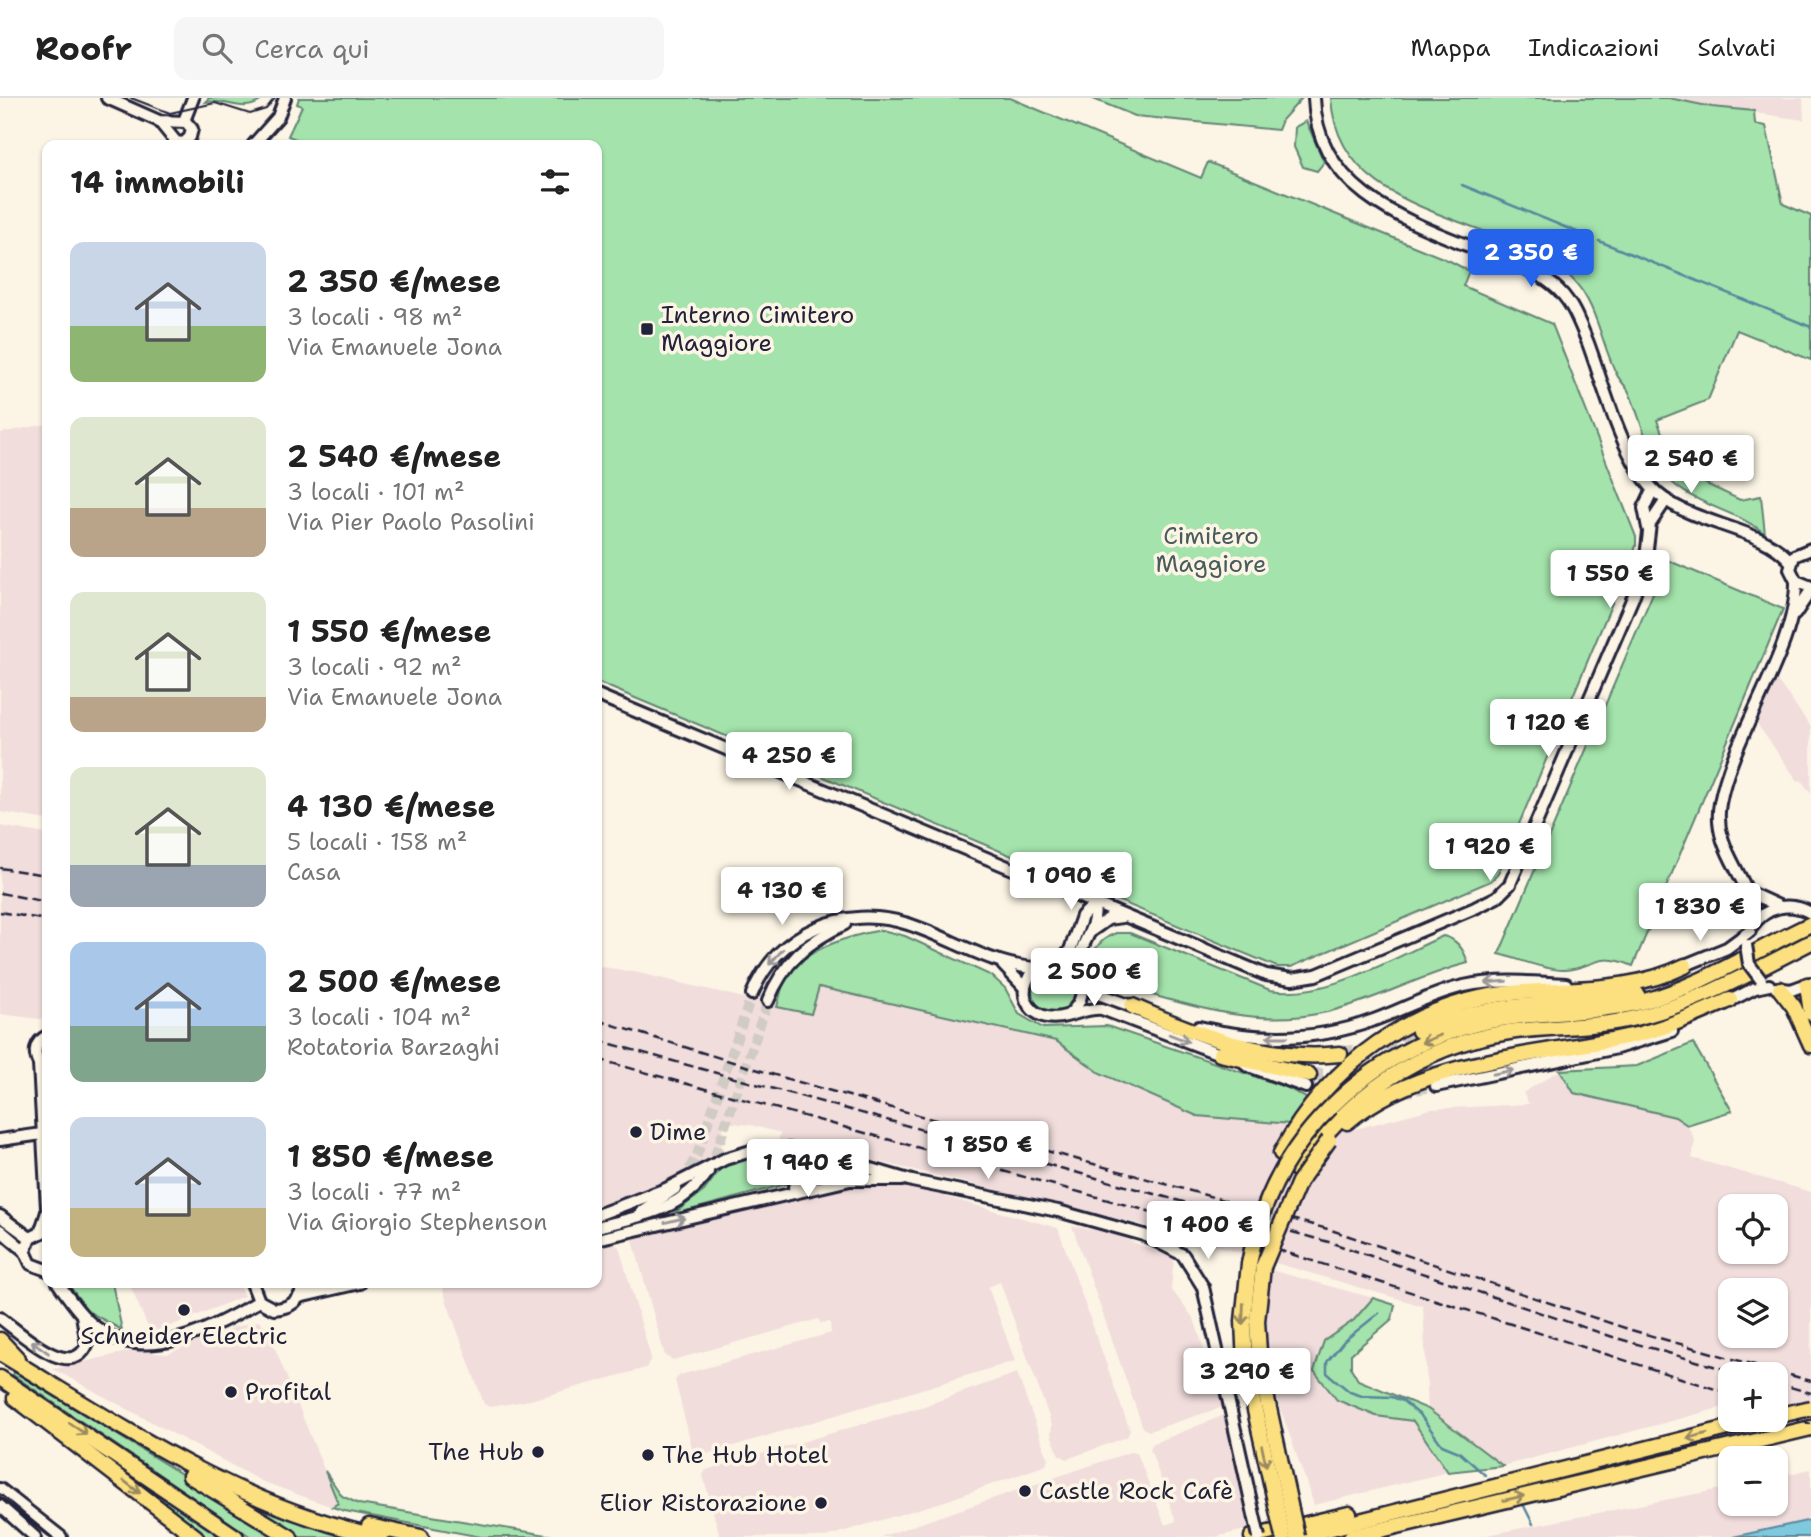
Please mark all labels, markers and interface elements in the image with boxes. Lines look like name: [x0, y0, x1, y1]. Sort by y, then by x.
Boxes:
search box: [174, 17, 664, 80]
text: Roofr: [35, 26, 132, 71]
icon: search: [198, 29, 236, 67]
text: Cerca qui: [254, 31, 370, 66]
text: Mappa: [1410, 32, 1490, 64]
text: Indicazioni: [1528, 32, 1660, 64]
text: Salvati: [1698, 32, 1776, 64]
text: 14 immobili: [70, 162, 245, 203]
icon: filters: [536, 163, 574, 201]
pin: 2 350 €: [1466, 230, 1596, 289]
text: 2 350 €: [1484, 237, 1578, 267]
text: 2 350 €/mese: [287, 261, 501, 302]
icon: home: [126, 270, 210, 354]
place label: Interno Cimitero Maggiore: [661, 299, 854, 359]
text: 3 locali · 98 m²: [287, 302, 462, 332]
marker: Interno Cimitero Maggiore: [639, 321, 655, 337]
text: Via Emanuele Jona: [287, 332, 502, 362]
text: 2 540 €/mese: [287, 436, 501, 477]
pin: 2 540 €: [1626, 436, 1756, 495]
text: 2 540 €: [1644, 443, 1738, 473]
icon: home: [126, 445, 210, 529]
text: 3 locali · 101 m²: [287, 477, 464, 507]
text: Via Pier Paolo Pasolini: [287, 507, 535, 537]
park label: Cimitero Maggiore: [1156, 520, 1266, 580]
pin: 1 550 €: [1545, 550, 1675, 610]
text: 1 550 €: [1567, 558, 1654, 588]
text: 1 550 €/mese: [287, 611, 492, 652]
icon: home: [126, 620, 210, 704]
text: 3 locali · 92 m²: [287, 652, 462, 682]
text: Via Emanuele Jona: [287, 682, 502, 712]
pin: 1 120 €: [1483, 700, 1613, 759]
text: 1 120 €: [1506, 707, 1590, 737]
pin: 4 250 €: [724, 732, 854, 792]
text: 4 250 €: [742, 740, 836, 770]
text: 4 130 €/mese: [287, 786, 496, 827]
icon: home: [126, 795, 210, 879]
pin: 1 920 €: [1425, 824, 1555, 883]
text: 5 locali · 158 m²: [287, 827, 467, 857]
text: 1 920 €: [1445, 831, 1535, 861]
pin: 1 090 €: [1006, 852, 1136, 912]
text: Casa: [287, 857, 340, 887]
text: 1 090 €: [1026, 860, 1116, 890]
pin: 4 130 €: [717, 868, 847, 927]
text: 4 130 €: [737, 875, 827, 905]
pin: 1 830 €: [1635, 884, 1765, 943]
text: 1 830 €: [1655, 891, 1745, 921]
one-way arrow: [768, 947, 784, 965]
pin: 2 500 €: [1029, 948, 1159, 1008]
text: 2 500 €: [1047, 956, 1141, 986]
text: 2 500 €/mese: [287, 961, 501, 1002]
icon: home: [126, 970, 210, 1054]
one-way arrow: [1486, 976, 1508, 989]
text: 3 locali · 104 m²: [287, 1002, 471, 1032]
one-way arrow: [1266, 1030, 1289, 1044]
text: Rotatoria Barzaghi: [287, 1032, 500, 1062]
one-way arrow: [1168, 1033, 1190, 1046]
one-way arrow: [1421, 1034, 1442, 1047]
one-way arrow: [1491, 1065, 1514, 1079]
place label: Dime: [650, 1116, 707, 1148]
pin: 1 850 €: [923, 1122, 1053, 1181]
marker: Dime: [628, 1124, 644, 1140]
text: 1 850 €: [944, 1129, 1032, 1159]
text: 1 850 €/mese: [287, 1136, 494, 1177]
pin: 1 940 €: [743, 1140, 873, 1199]
icon: home: [126, 1145, 210, 1229]
text: 1 940 €: [763, 1147, 853, 1177]
text: 3 locali · 77 m²: [287, 1177, 461, 1207]
map controls: [1718, 1194, 1788, 1516]
button: locate: [1718, 1194, 1788, 1264]
pin: 1 400 €: [1143, 1202, 1273, 1261]
text: Via Giorgio Stephenson: [287, 1207, 547, 1237]
text: 1 400 €: [1163, 1209, 1253, 1239]
one-way arrow: [663, 1213, 686, 1226]
button: layers: [1718, 1278, 1788, 1348]
marker: Schneider Electric: [176, 1302, 192, 1318]
one-way arrow: [1236, 1303, 1250, 1326]
place label: Schneider Electric: [80, 1320, 288, 1352]
one-way arrow: [31, 1339, 49, 1354]
pin: 3 290 €: [1182, 1348, 1312, 1408]
text: 3 290 €: [1199, 1356, 1295, 1386]
button: +: [1718, 1362, 1788, 1432]
place label: Profital: [245, 1376, 332, 1408]
marker: Profital: [223, 1384, 239, 1400]
one-way arrow: [67, 1422, 87, 1436]
one-way arrow: [1686, 1430, 1709, 1443]
place label: The Hub: [428, 1436, 524, 1468]
place label: The Hub Hotel: [662, 1439, 829, 1471]
marker: The Hub: [530, 1444, 546, 1460]
one-way arrow: [1258, 1444, 1271, 1467]
button: −: [1718, 1446, 1788, 1516]
marker: The Hub Hotel: [640, 1447, 656, 1463]
place label: Castle Rock Cafè: [1039, 1475, 1234, 1507]
one-way arrow: [122, 1480, 141, 1494]
marker: Castle Rock Cafè: [1017, 1483, 1033, 1499]
place label: Elior Ristorazione: [599, 1487, 807, 1519]
one-way arrow: [1502, 1491, 1525, 1505]
marker: Elior Ristorazione: [813, 1495, 829, 1511]

